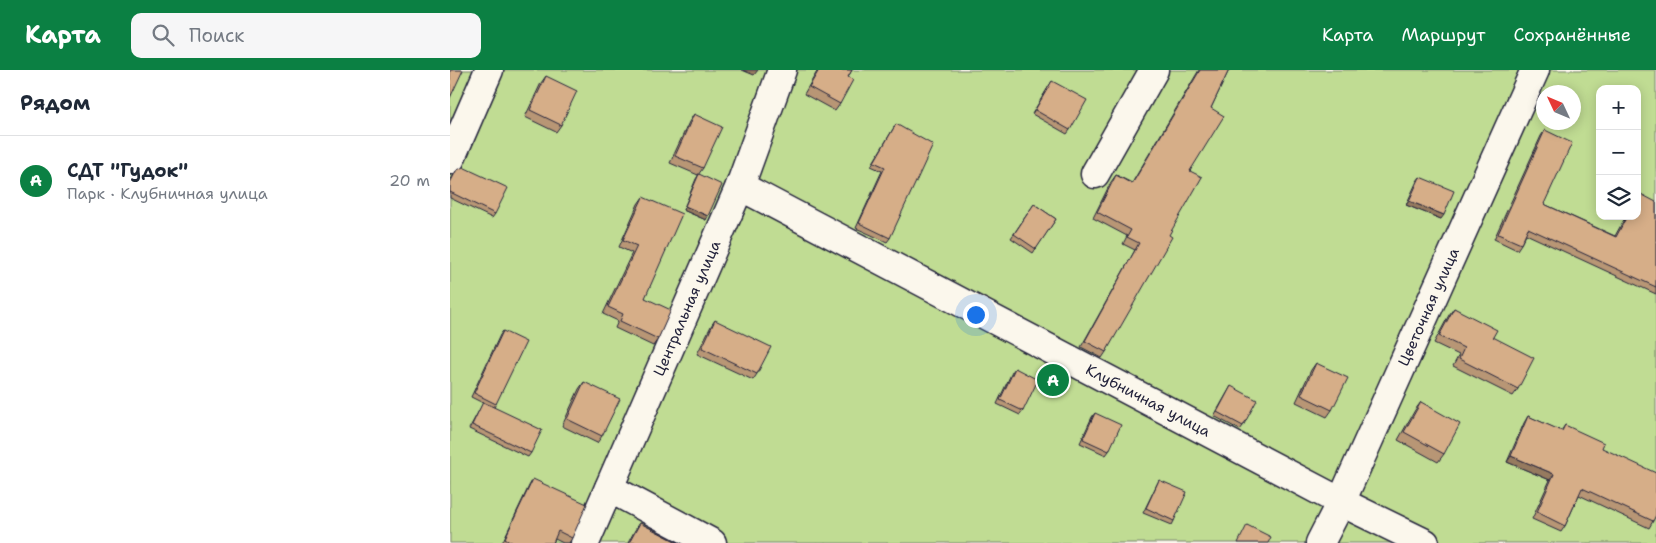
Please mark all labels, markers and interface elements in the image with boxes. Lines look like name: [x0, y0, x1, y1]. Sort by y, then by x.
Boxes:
search box: [131, 13, 481, 58]
text: Карта: [25, 19, 101, 51]
icon: search: [149, 21, 177, 49]
text: Поиск: [189, 23, 244, 48]
text: Карта: [1322, 23, 1373, 47]
text: Маршрут: [1401, 23, 1485, 47]
text: Сохранённые: [1513, 23, 1631, 47]
north arrow: [1536, 85, 1581, 130]
map controls: [1596, 85, 1641, 220]
button: +: [1596, 85, 1641, 130]
text: Рядом: [20, 89, 90, 117]
button: −: [1596, 130, 1641, 175]
text: СДТ "Гудок": [67, 158, 188, 183]
text: A: [30, 170, 42, 191]
text: 20 m: [389, 170, 430, 191]
button: layers: [1596, 175, 1641, 220]
text: Парк · Клубничная улица: [67, 183, 268, 204]
street label: Центральная улица: [649, 237, 725, 379]
street label: Цветочная улица: [1393, 244, 1464, 369]
your location: [963, 302, 989, 328]
street label: Клубничная улица: [1082, 359, 1215, 442]
pin: A: [1037, 361, 1069, 399]

